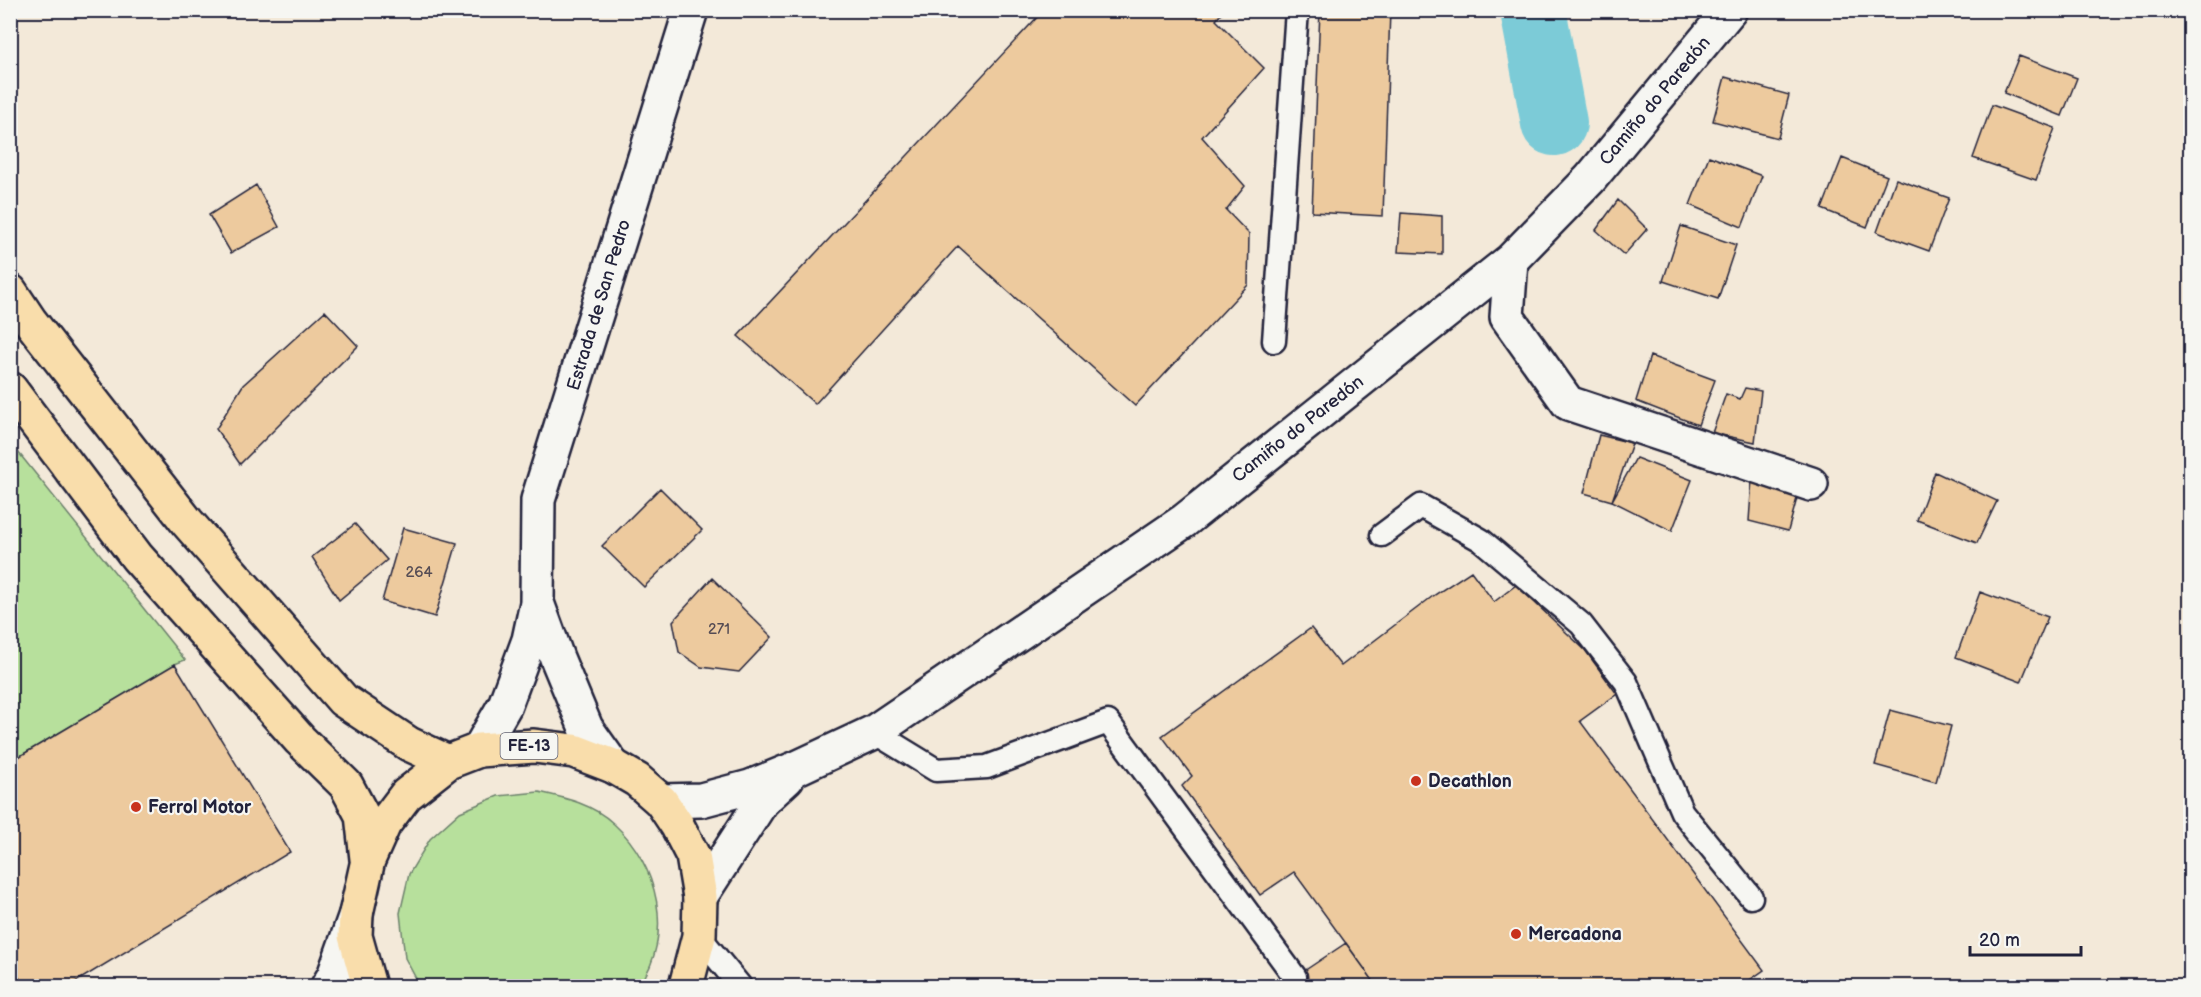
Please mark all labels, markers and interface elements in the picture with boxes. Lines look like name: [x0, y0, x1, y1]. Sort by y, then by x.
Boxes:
street label: Camiño do Paredón: [1595, 33, 1715, 169]
street label: Estrada de San Pedro: [563, 217, 635, 393]
street label: Camiño do Paredón: [1228, 371, 1368, 487]
house number: 264: [405, 563, 433, 582]
house number: 271: [708, 620, 730, 639]
road number: FE-13: [500, 733, 558, 759]
place label: Decathlon: [1428, 771, 1512, 792]
marker: Decathlon: [1409, 774, 1423, 788]
place label: Ferrol Motor: [148, 797, 252, 818]
marker: Ferrol Motor: [129, 800, 143, 814]
scale bar: [1970, 919, 2081, 957]
place label: Mercadona: [1528, 924, 1622, 945]
marker: Mercadona: [1509, 927, 1523, 941]
text: 20 m: [1979, 930, 2020, 951]

